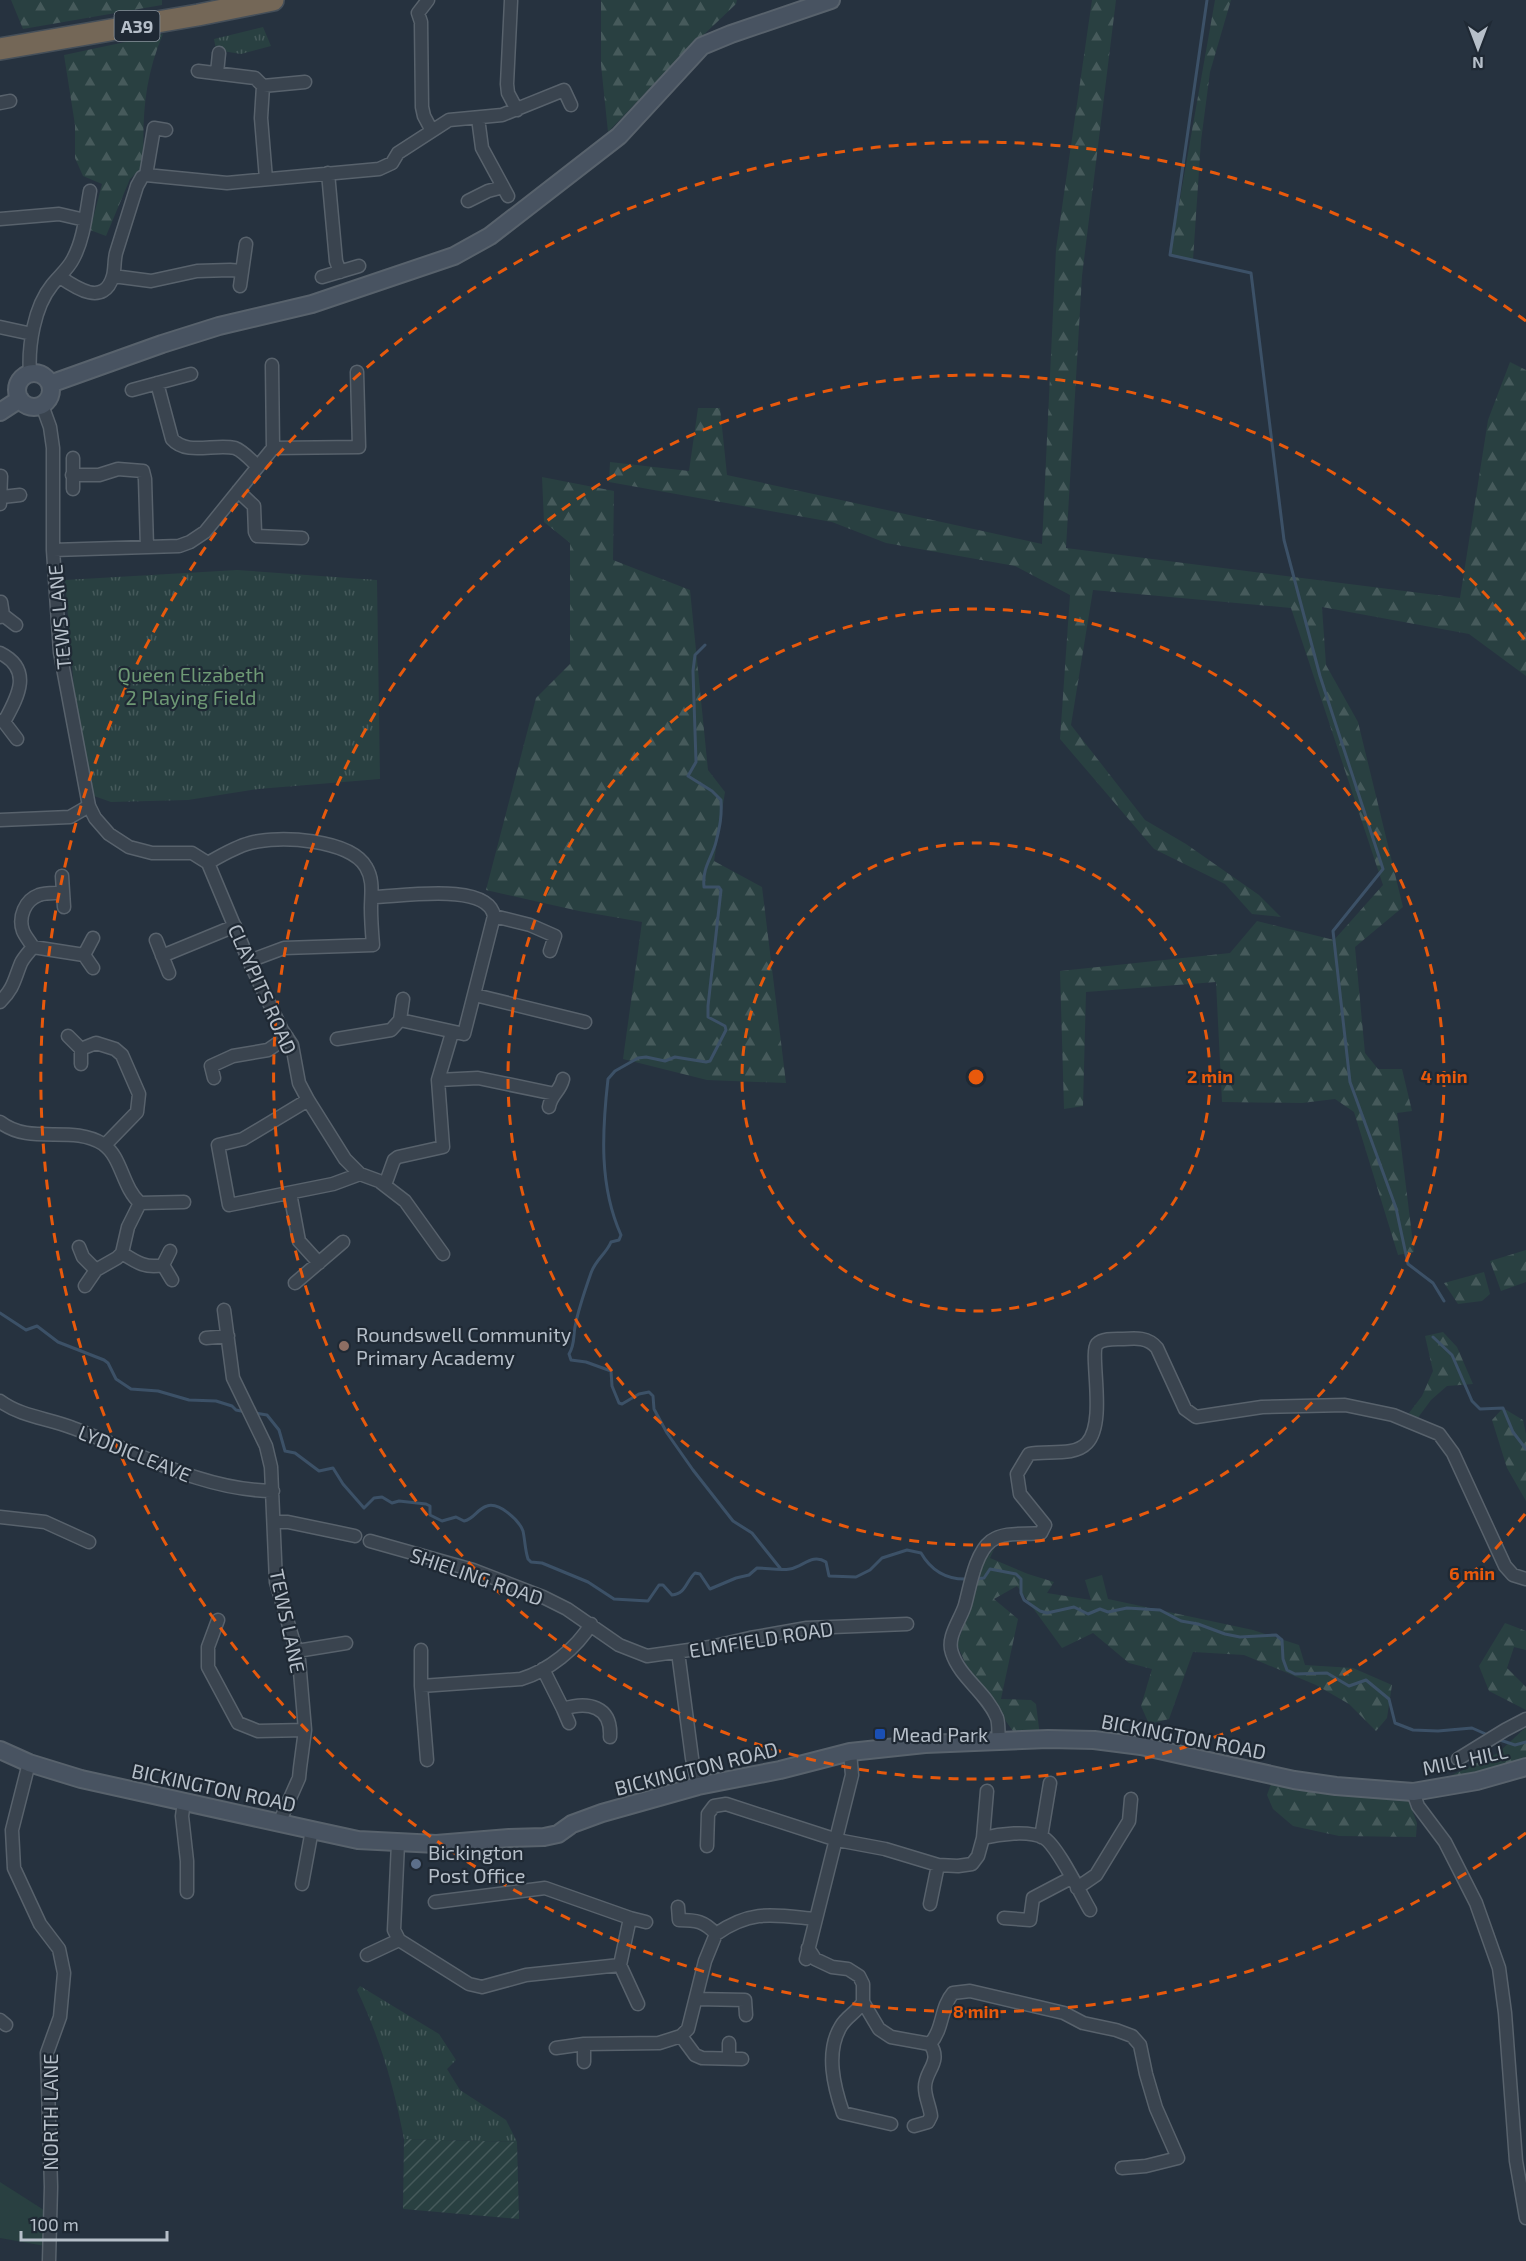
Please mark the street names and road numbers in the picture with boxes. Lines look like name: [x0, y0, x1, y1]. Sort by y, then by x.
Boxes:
road number: A39: [114, 11, 160, 41]
street label: TEWS LANE: [42, 563, 76, 671]
street label: CLAYPITS ROAD: [224, 920, 302, 1058]
street label: LYDDICLEAVE: [75, 1419, 195, 1487]
street label: SHIELING ROAD: [407, 1542, 547, 1610]
street label: TEWS LANE: [265, 1567, 311, 1675]
street label: ELMFIELD ROAD: [687, 1616, 835, 1662]
street label: BICKINGTON ROAD: [1100, 1708, 1268, 1764]
street label: BICKINGTON ROAD: [612, 1736, 780, 1800]
street label: MILL HILL: [1420, 1738, 1510, 1780]
street label: BICKINGTON ROAD: [130, 1758, 298, 1816]
street label: NORTH LANE: [38, 2053, 62, 2171]

